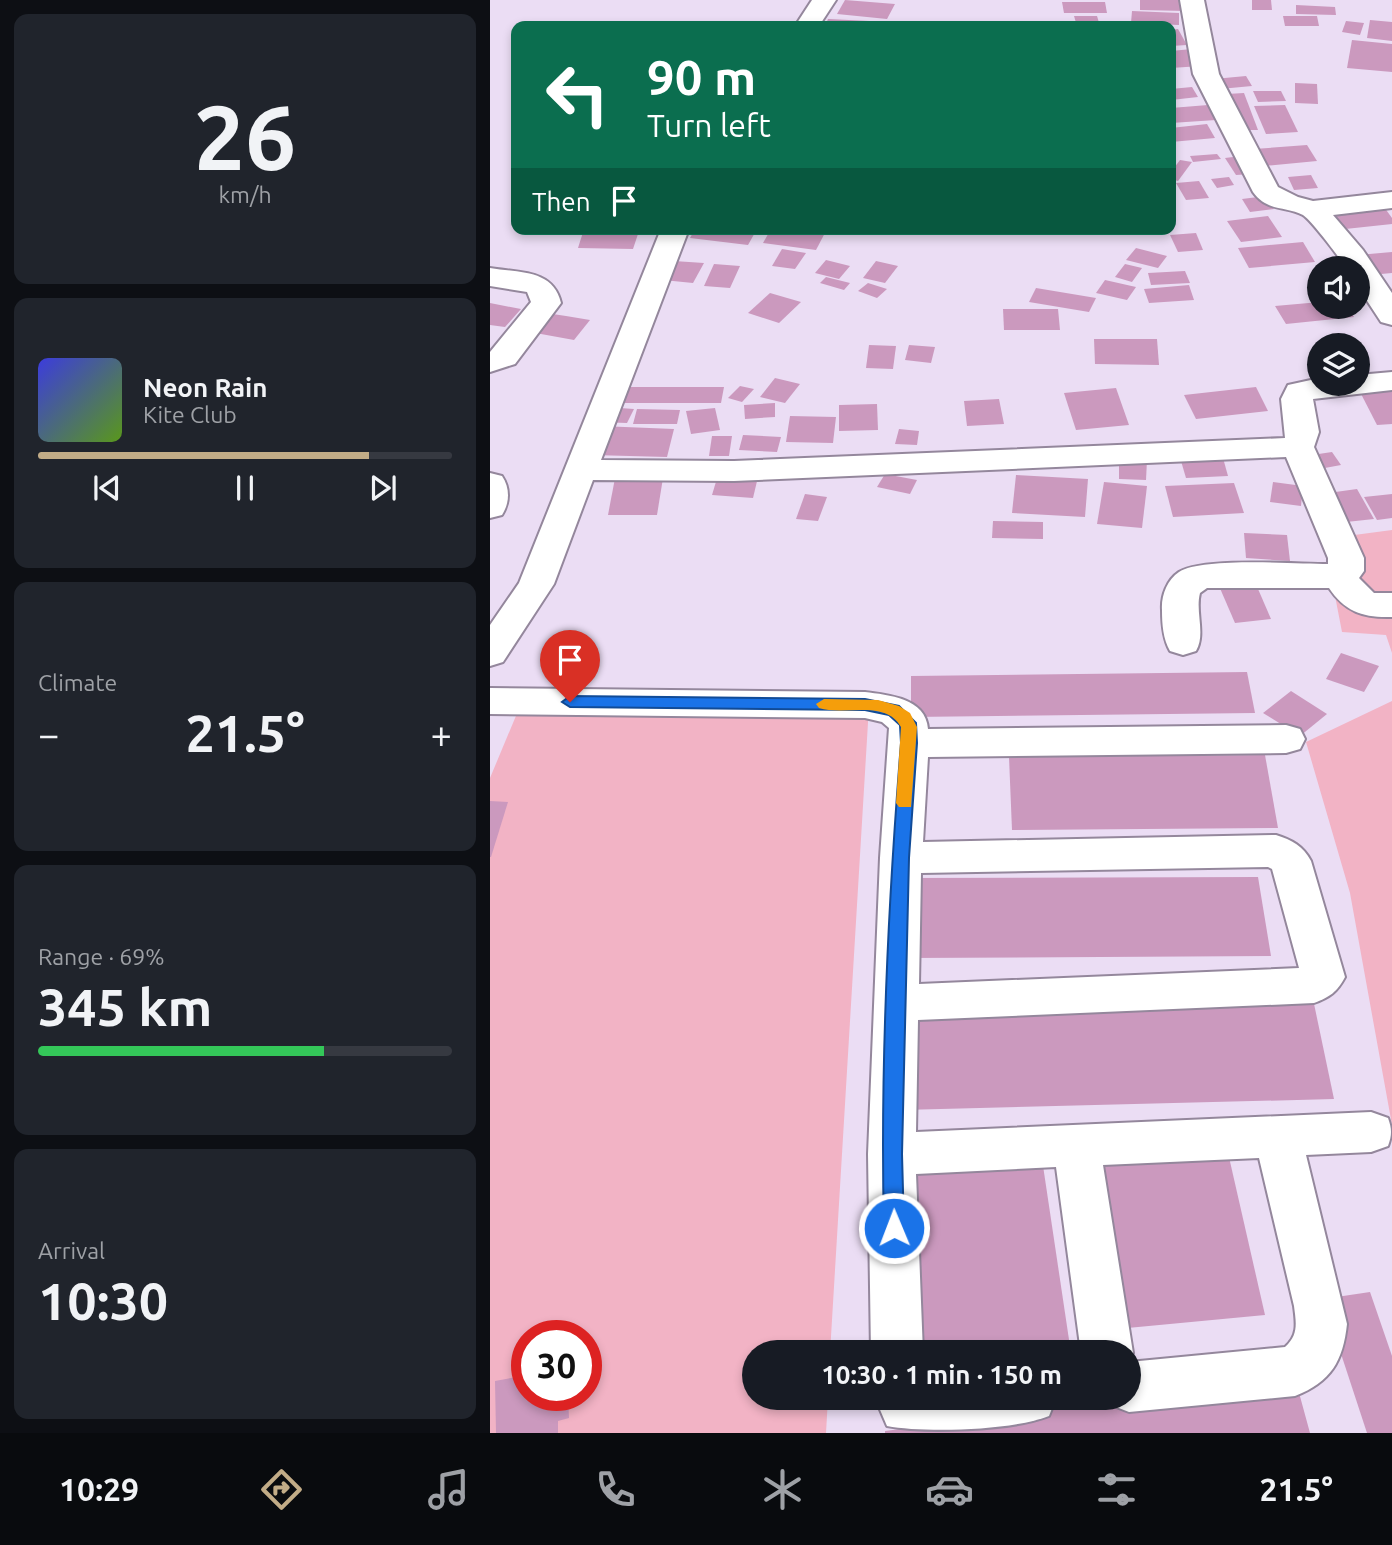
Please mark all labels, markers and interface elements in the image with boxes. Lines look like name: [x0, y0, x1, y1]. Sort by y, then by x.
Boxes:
icon: left: [532, 49, 623, 140]
text: 90 m: [647, 49, 756, 104]
text: 26: [194, 85, 296, 187]
text: Turn left: [647, 107, 771, 143]
text: km/h: [218, 182, 272, 207]
icon: arrive: [605, 182, 643, 220]
text: Then: [532, 187, 591, 216]
map controls: [1307, 256, 1370, 396]
button: sound: [1307, 256, 1370, 319]
button: layers: [1307, 333, 1370, 396]
text: Neon Rain: [143, 373, 268, 402]
text: Kite Club: [143, 402, 237, 427]
icon: previous: [88, 469, 126, 507]
icon: pause: [226, 469, 264, 507]
icon: next: [364, 469, 402, 507]
pin: [540, 630, 600, 702]
icon: arrive: [551, 641, 589, 679]
text: Climate: [38, 670, 117, 695]
text: 21.5°: [185, 704, 305, 762]
text: −: [38, 713, 59, 755]
text: +: [431, 713, 452, 755]
text: Range · 69%: [38, 944, 165, 969]
text: 345 km: [38, 978, 212, 1036]
position arrow: [857, 1191, 931, 1265]
text: Arrival: [38, 1238, 105, 1263]
text: 10:30: [38, 1272, 168, 1330]
speed limit sign: 30: [511, 1320, 602, 1411]
text: 10:30 · 1 min · 150 m: [821, 1360, 1062, 1389]
icon: directions: [257, 1465, 306, 1514]
icon: music: [424, 1465, 473, 1514]
icon: phone: [591, 1465, 640, 1514]
icon: climate: [758, 1465, 807, 1514]
icon: car: [925, 1465, 974, 1514]
icon: filters: [1092, 1465, 1141, 1514]
text: 10:29: [59, 1471, 139, 1507]
text: 21.5°: [1260, 1471, 1333, 1507]

